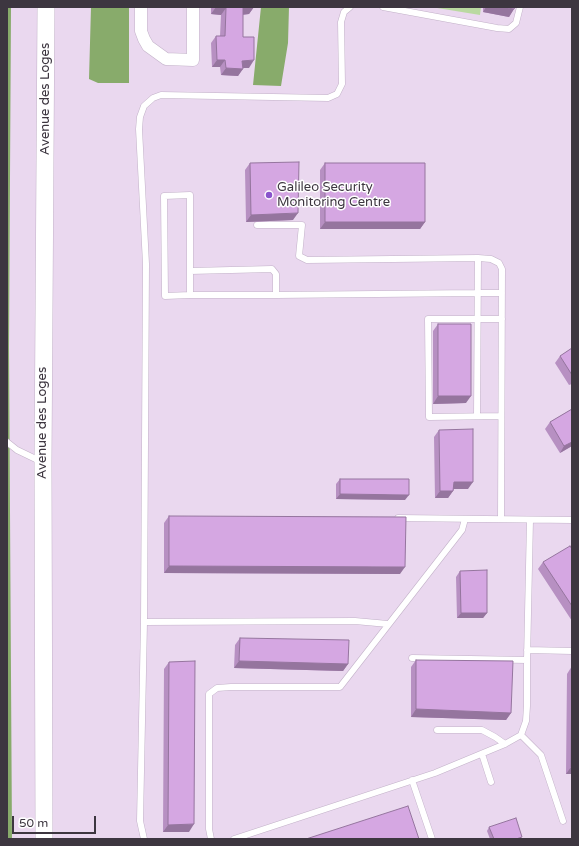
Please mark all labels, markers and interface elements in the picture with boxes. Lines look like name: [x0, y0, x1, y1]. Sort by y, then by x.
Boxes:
street label: Avenue des Loges: [38, 43, 54, 155]
place label: Galileo Security Monitoring Centre: [277, 180, 390, 211]
marker: Galileo Security Monitoring Centre: [264, 190, 274, 200]
street label: Avenue des Loges: [35, 367, 51, 479]
scale bar: [14, 808, 98, 834]
text: 50 m: [19, 816, 48, 830]

